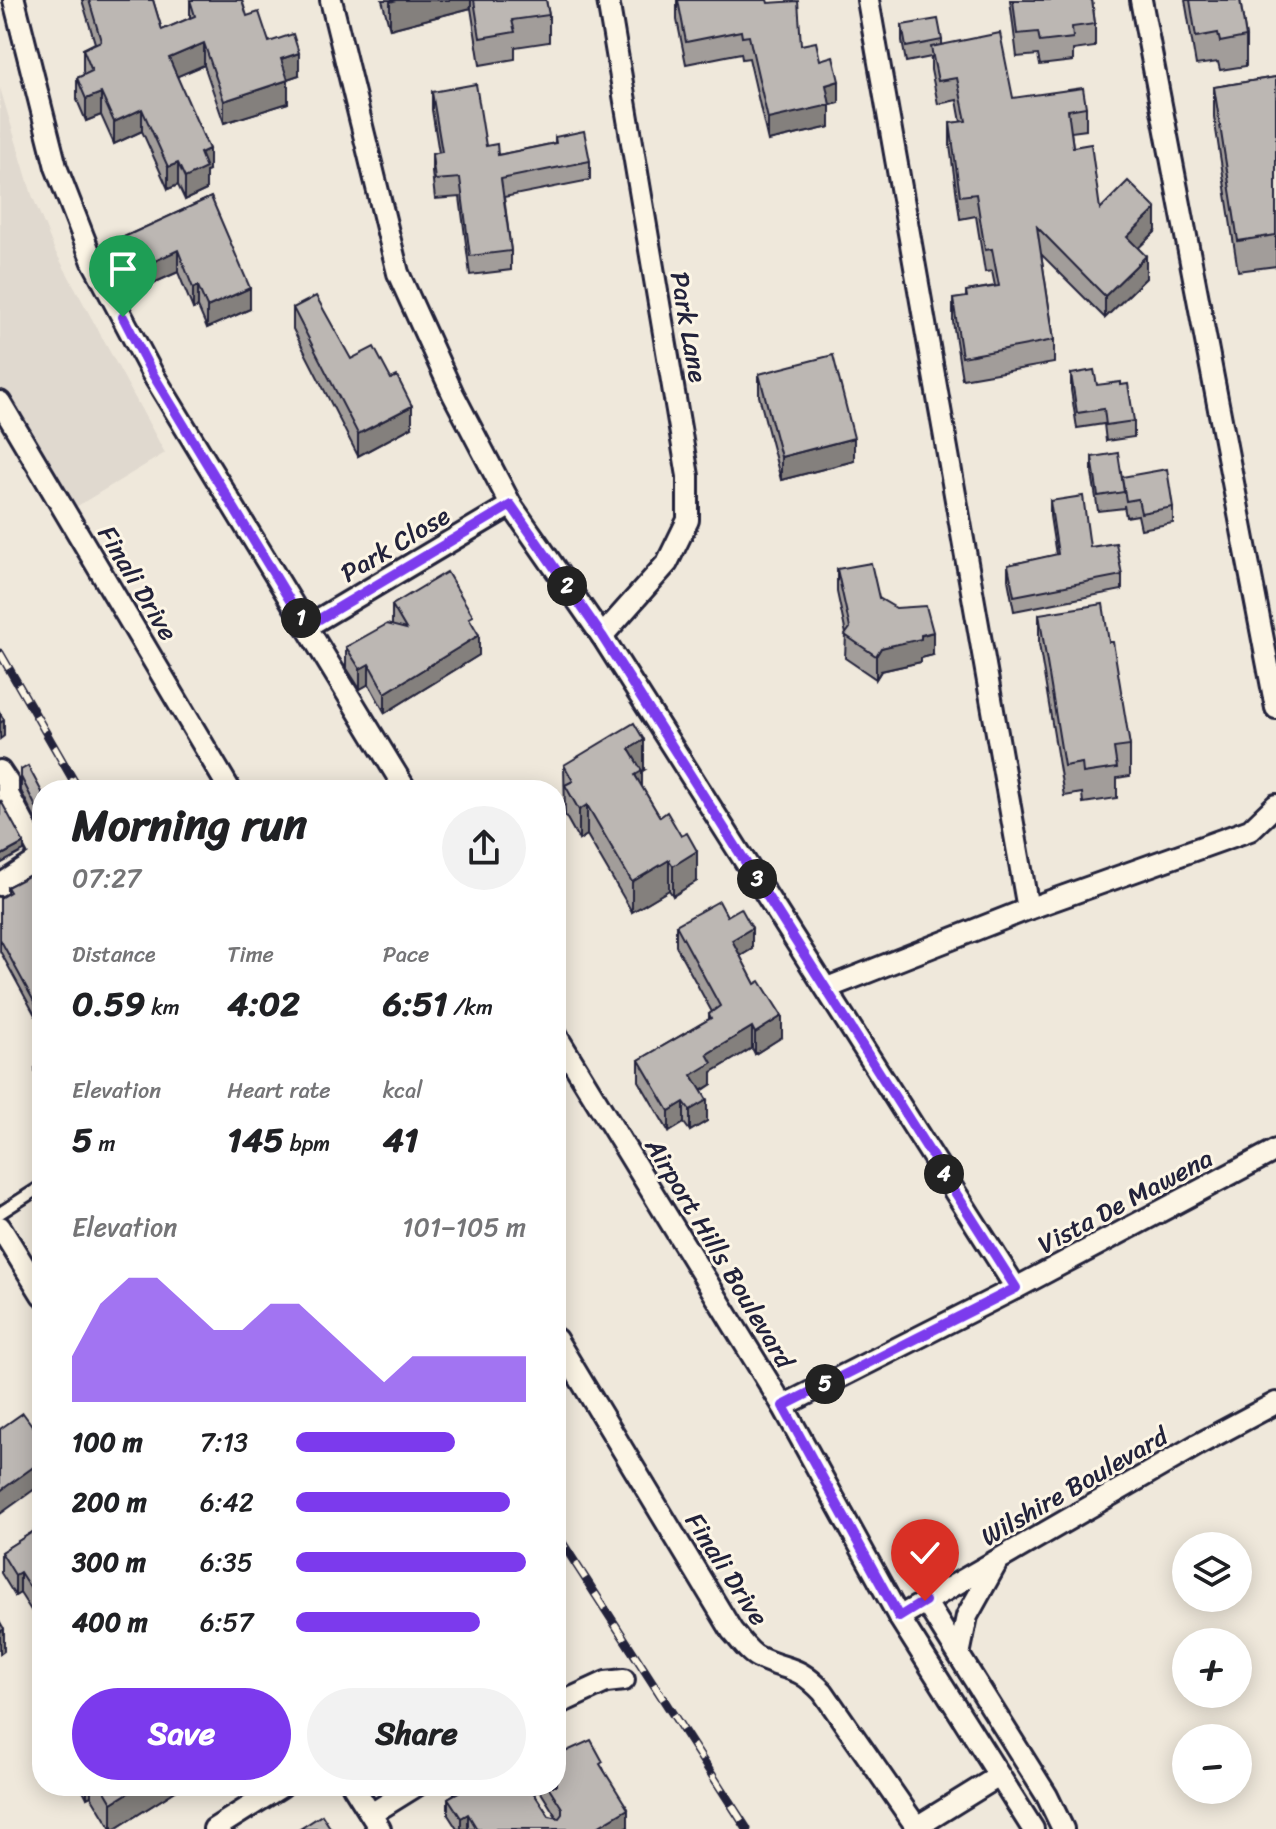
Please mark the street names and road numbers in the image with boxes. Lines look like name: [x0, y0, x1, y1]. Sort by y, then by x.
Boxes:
street label: Park Lane: [657, 268, 721, 386]
street label: Park Close: [331, 493, 459, 595]
street label: Finali Drive: [85, 516, 191, 650]
street label: Airport Hills Boulevard: [632, 1128, 809, 1380]
street label: Vista De Mawena: [1029, 1135, 1221, 1267]
street label: Wilshire Boulevard: [971, 1412, 1179, 1559]
street label: Finali Drive: [673, 1503, 781, 1635]

